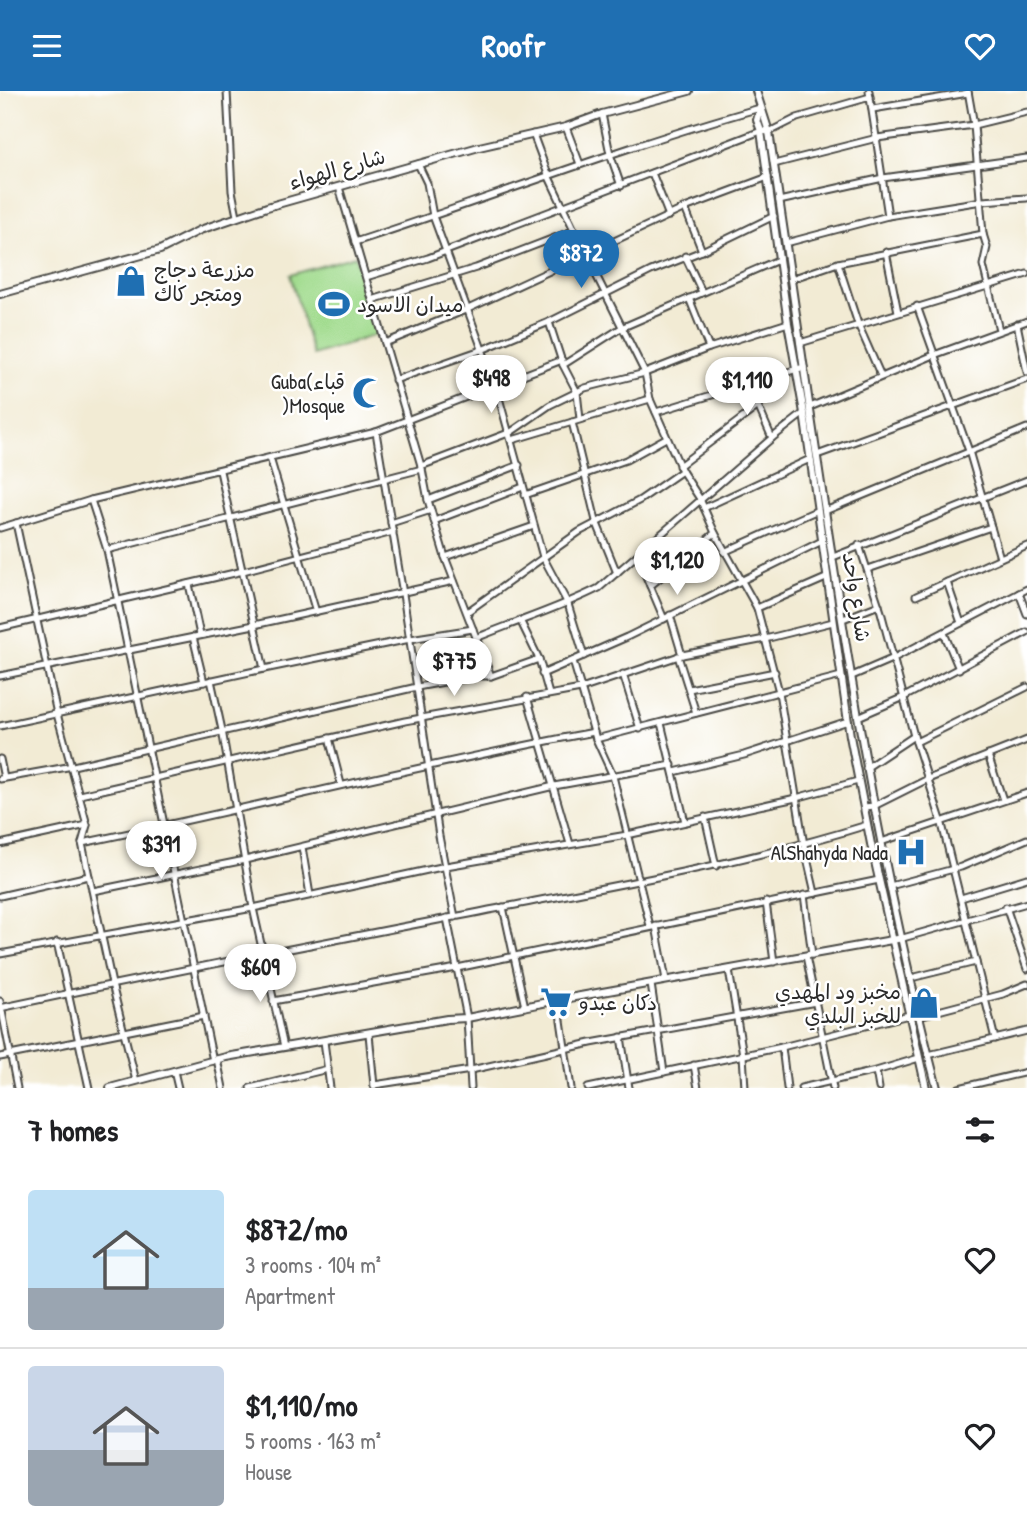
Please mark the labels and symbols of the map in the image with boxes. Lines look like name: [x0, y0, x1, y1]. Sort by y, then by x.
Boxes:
street label: شارع الهواء: [285, 141, 389, 198]
pin: $872: [540, 231, 622, 290]
place label: مزرعة دجاج ومتجر كاك: [154, 255, 255, 308]
shop icon: مزرعة دجاج ومتجر كاك: [114, 264, 148, 298]
sports icon: ميدان الاسود: [317, 287, 351, 321]
place label: ميدان الاسود: [357, 290, 463, 319]
pin: $498: [450, 355, 532, 415]
pin: $1,110: [690, 357, 804, 417]
place label: Guba(قباء )Mosque: [271, 367, 345, 420]
mosque icon: Guba(قباء )Mosque: [351, 376, 385, 410]
pin: $1,120: [620, 538, 734, 597]
street label: شارع واحد: [835, 550, 878, 644]
pin: $775: [413, 639, 495, 698]
pin: $391: [120, 821, 202, 881]
hospital icon: AlShahyda Nada: [894, 835, 928, 869]
place label: AlShahyda Nada: [771, 838, 888, 867]
pin: $609: [219, 944, 301, 1004]
place label: مخبز ود المهدي للخبز البلدي: [775, 977, 901, 1031]
supermarket icon: دكان عبدو: [539, 985, 573, 1019]
shop icon: مخبز ود المهدي للخبز البلدي: [907, 986, 941, 1020]
place label: دكان عبدو: [578, 988, 657, 1017]

